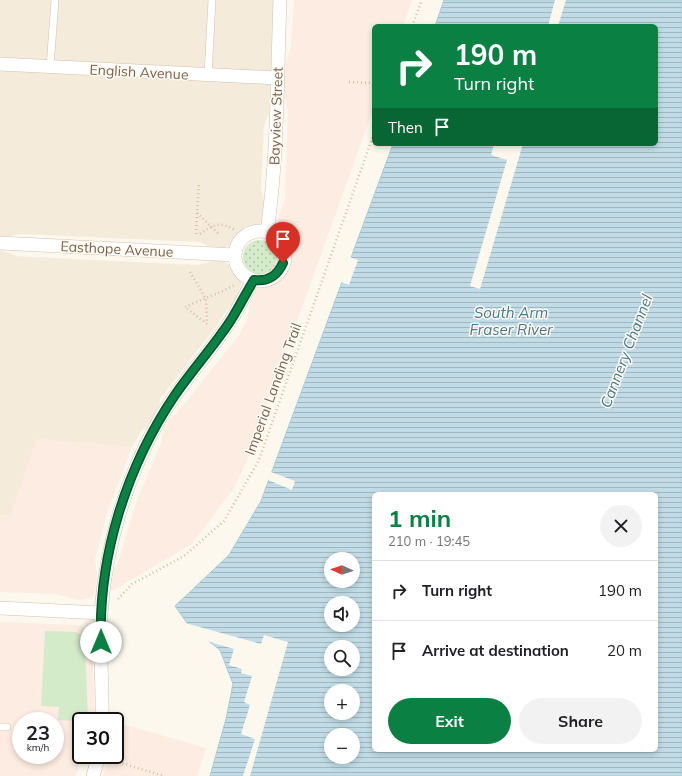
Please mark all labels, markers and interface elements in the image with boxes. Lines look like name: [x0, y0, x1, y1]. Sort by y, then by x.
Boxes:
text: 190 m: [454, 37, 537, 72]
icon: right: [388, 40, 440, 92]
street label: English Avenue: [89, 60, 189, 84]
street label: Bayview Street: [265, 66, 287, 165]
text: Turn right: [454, 72, 534, 95]
icon: arrive: [431, 116, 453, 138]
text: Then: [388, 118, 423, 137]
pin: [266, 222, 300, 263]
icon: arrive: [272, 228, 294, 250]
street label: Easthope Avenue: [60, 237, 174, 261]
water label: Cannery Channel: [596, 291, 657, 410]
water label: South Arm Fraser River: [469, 303, 553, 339]
street label: Imperial Landing Trail: [241, 320, 305, 458]
text: 1 min: [388, 503, 451, 533]
button: close: [600, 505, 642, 547]
text: 210 m · 19:45: [388, 533, 470, 549]
north arrow: [324, 552, 360, 588]
map controls: [324, 552, 360, 764]
icon: right: [388, 580, 410, 602]
text: Turn right: [422, 581, 492, 600]
text: 190 m: [598, 581, 642, 600]
button: sound: [324, 596, 360, 632]
position arrow: [80, 621, 122, 663]
button: search: [324, 640, 360, 676]
icon: arrive: [388, 640, 410, 662]
text: Arrive at destination: [422, 641, 569, 660]
text: 20 m: [607, 641, 642, 660]
button: +: [324, 684, 360, 720]
button: Exit: [388, 698, 511, 744]
button: Share: [519, 698, 642, 744]
speed limit sign: 30: [72, 712, 124, 764]
text: 23: [26, 720, 50, 745]
button: −: [324, 728, 360, 764]
text: km/h: [27, 741, 49, 754]

